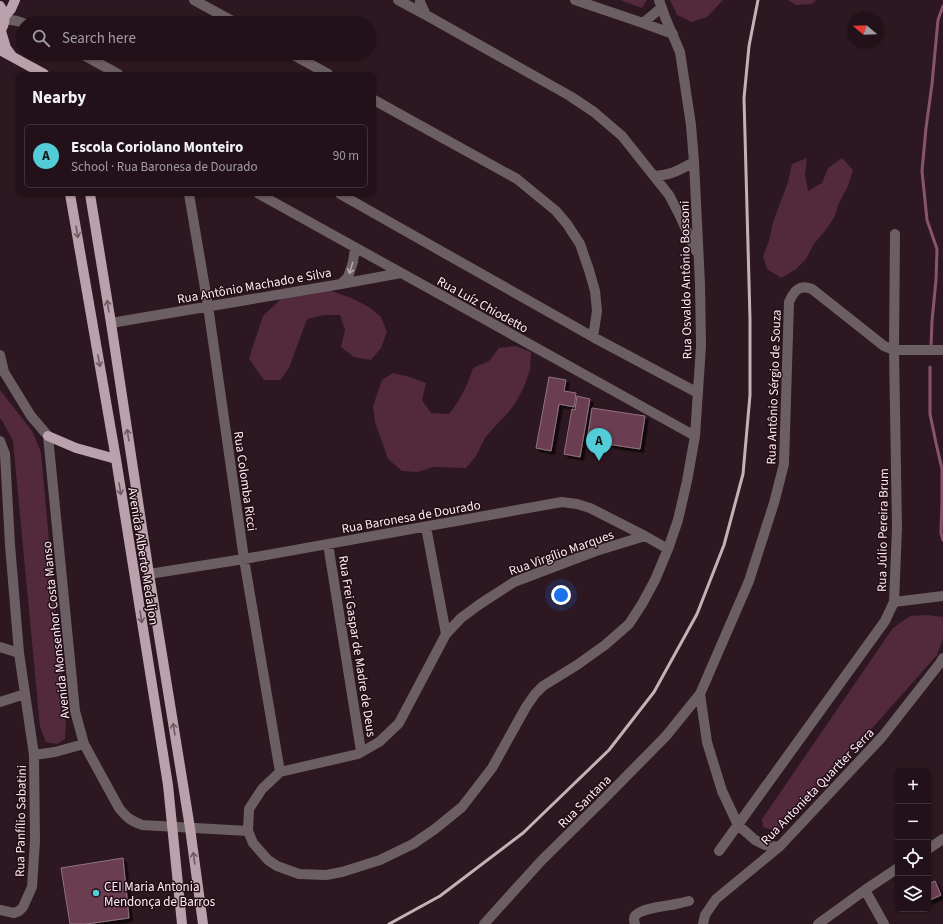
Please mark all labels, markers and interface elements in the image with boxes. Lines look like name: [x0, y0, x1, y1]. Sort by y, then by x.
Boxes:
north arrow: [847, 12, 883, 48]
search box: [16, 16, 376, 60]
icon: search: [30, 27, 52, 49]
text: Search here: [62, 28, 136, 49]
text: Nearby: [32, 86, 86, 110]
text: Escola Coriolano Monteiro: [71, 137, 243, 158]
text: A: [42, 147, 50, 165]
text: 90 m: [333, 147, 359, 165]
text: School · Rua Baronesa de Dourado: [71, 158, 258, 176]
street label: Rua Osvaldo Antônio Bossoni: [676, 201, 696, 359]
one-way arrow: [73, 226, 81, 239]
one-way arrow: [347, 261, 355, 273]
street label: Rua Antônio Machado e Silva: [176, 264, 333, 308]
street label: Rua Luíz Chiodetto: [434, 272, 531, 337]
one-way arrow: [104, 300, 112, 313]
street label: Rua Antônio Sérgio de Souza: [762, 309, 786, 465]
one-way arrow: [95, 354, 103, 367]
pin: A: [586, 428, 612, 461]
one-way arrow: [124, 429, 132, 442]
street label: Rua Colomba Ricci: [229, 430, 261, 532]
street label: Rua Júlio Pereira Brum: [873, 468, 893, 592]
one-way arrow: [117, 482, 125, 495]
street label: Avenida Alberto Medaljon: [123, 486, 163, 626]
street label: Rua Baronesa de Dourado: [340, 496, 482, 538]
street label: Rua Virgílio Marques: [506, 525, 617, 580]
street label: Avenida Monsenhor Costa Manso: [38, 540, 74, 720]
street label: Rua Frei Gaspar de Madre de Deus: [334, 554, 380, 739]
your location: [551, 585, 571, 605]
one-way arrow: [137, 610, 145, 623]
one-way arrow: [170, 723, 178, 736]
street label: Rua Antonieta Quartter Serra: [757, 724, 878, 849]
street label: Rua Panfílio Sabatini: [11, 765, 31, 877]
map controls: [895, 768, 931, 912]
button: +: [895, 768, 931, 804]
street label: Rua Santana: [554, 771, 615, 832]
button: −: [895, 804, 931, 840]
button: locate: [895, 840, 931, 876]
one-way arrow: [190, 852, 198, 865]
button: layers: [895, 876, 931, 912]
place label: CEI Maria Antonia Mendonça de Barros: [104, 878, 216, 911]
marker: CEI Maria Antonia Mendonça de Barros: [91, 888, 101, 898]

